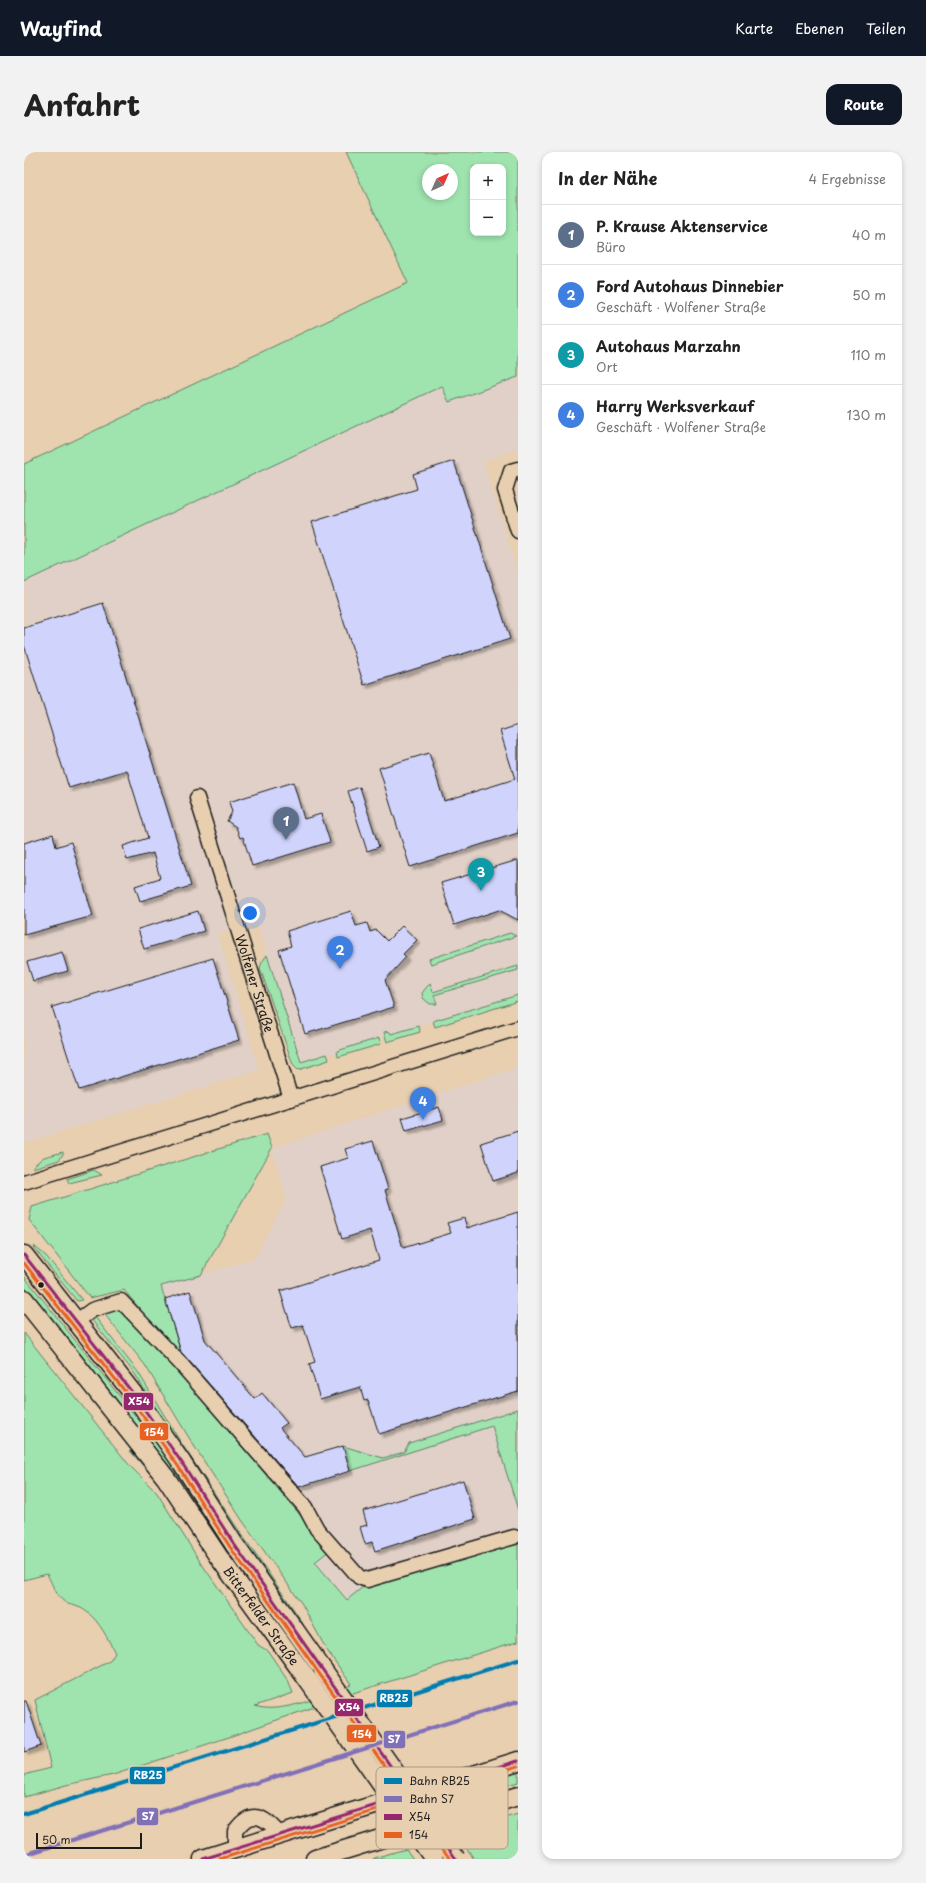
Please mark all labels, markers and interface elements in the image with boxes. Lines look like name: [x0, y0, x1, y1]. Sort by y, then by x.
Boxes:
text: Wayfind: [20, 14, 102, 42]
text: Karte: [735, 18, 773, 39]
text: Ebenen: [795, 18, 844, 39]
text: Teilen: [866, 18, 906, 39]
text: Anfahrt: [24, 83, 140, 126]
button: Route: [826, 84, 902, 125]
north arrow: [422, 164, 458, 200]
map controls: [470, 164, 506, 236]
button: +: [470, 164, 506, 200]
text: In der Nähe: [558, 165, 657, 191]
text: 4 Ergebnisse: [809, 169, 886, 188]
button: −: [470, 200, 506, 236]
text: P. Krause Aktenservice: [596, 214, 768, 237]
text: 1: [568, 225, 574, 244]
text: 40 m: [852, 225, 886, 244]
text: Büro: [596, 237, 625, 256]
text: Ford Autohaus Dinnebier: [596, 274, 783, 297]
text: 2: [566, 285, 576, 304]
text: 50 m: [852, 285, 886, 304]
text: Geschäft · Wolfener Straße: [596, 297, 766, 316]
text: Autohaus Marzahn: [596, 334, 741, 357]
text: 3: [567, 345, 575, 364]
text: 110 m: [851, 345, 886, 364]
text: Ort: [596, 357, 618, 376]
text: Harry Werksverkauf: [596, 394, 754, 417]
text: 4: [567, 405, 575, 424]
text: 130 m: [847, 405, 886, 424]
text: Geschäft · Wolfener Straße: [596, 417, 766, 436]
pin: 1: [273, 807, 299, 840]
pin: 3: [468, 858, 494, 891]
your location: [240, 903, 260, 923]
street label: Wolfener Straße: [231, 932, 280, 1034]
pin: 2: [327, 936, 353, 969]
pin: 4: [410, 1087, 436, 1120]
unlabelled marker: [36, 1280, 46, 1290]
line badge: X54: [123, 1392, 154, 1411]
text: X54: [127, 1392, 150, 1409]
line badge: 154: [139, 1422, 169, 1441]
text: 154: [144, 1423, 164, 1440]
street label: Bitterfelder Straße: [219, 1562, 304, 1669]
line badge: RB25: [376, 1689, 413, 1708]
text: RB25: [379, 1689, 409, 1706]
line badge: X54: [334, 1698, 364, 1717]
text: X54: [337, 1698, 360, 1715]
line badge: 154: [346, 1724, 377, 1743]
text: 154: [352, 1725, 372, 1742]
line badge: S7: [383, 1730, 406, 1749]
text: S7: [388, 1730, 401, 1747]
line badge: RB25: [129, 1766, 166, 1785]
text: RB25: [133, 1766, 163, 1783]
legend: [376, 1767, 508, 1849]
text: Bahn RB25: [409, 1772, 470, 1789]
text: Bahn S7: [409, 1790, 454, 1807]
line badge: S7: [136, 1807, 159, 1826]
text: S7: [142, 1807, 155, 1824]
text: X54: [409, 1808, 431, 1825]
text: 154: [409, 1826, 428, 1843]
scale bar: [36, 1831, 142, 1850]
text: 50 m: [42, 1831, 71, 1848]

